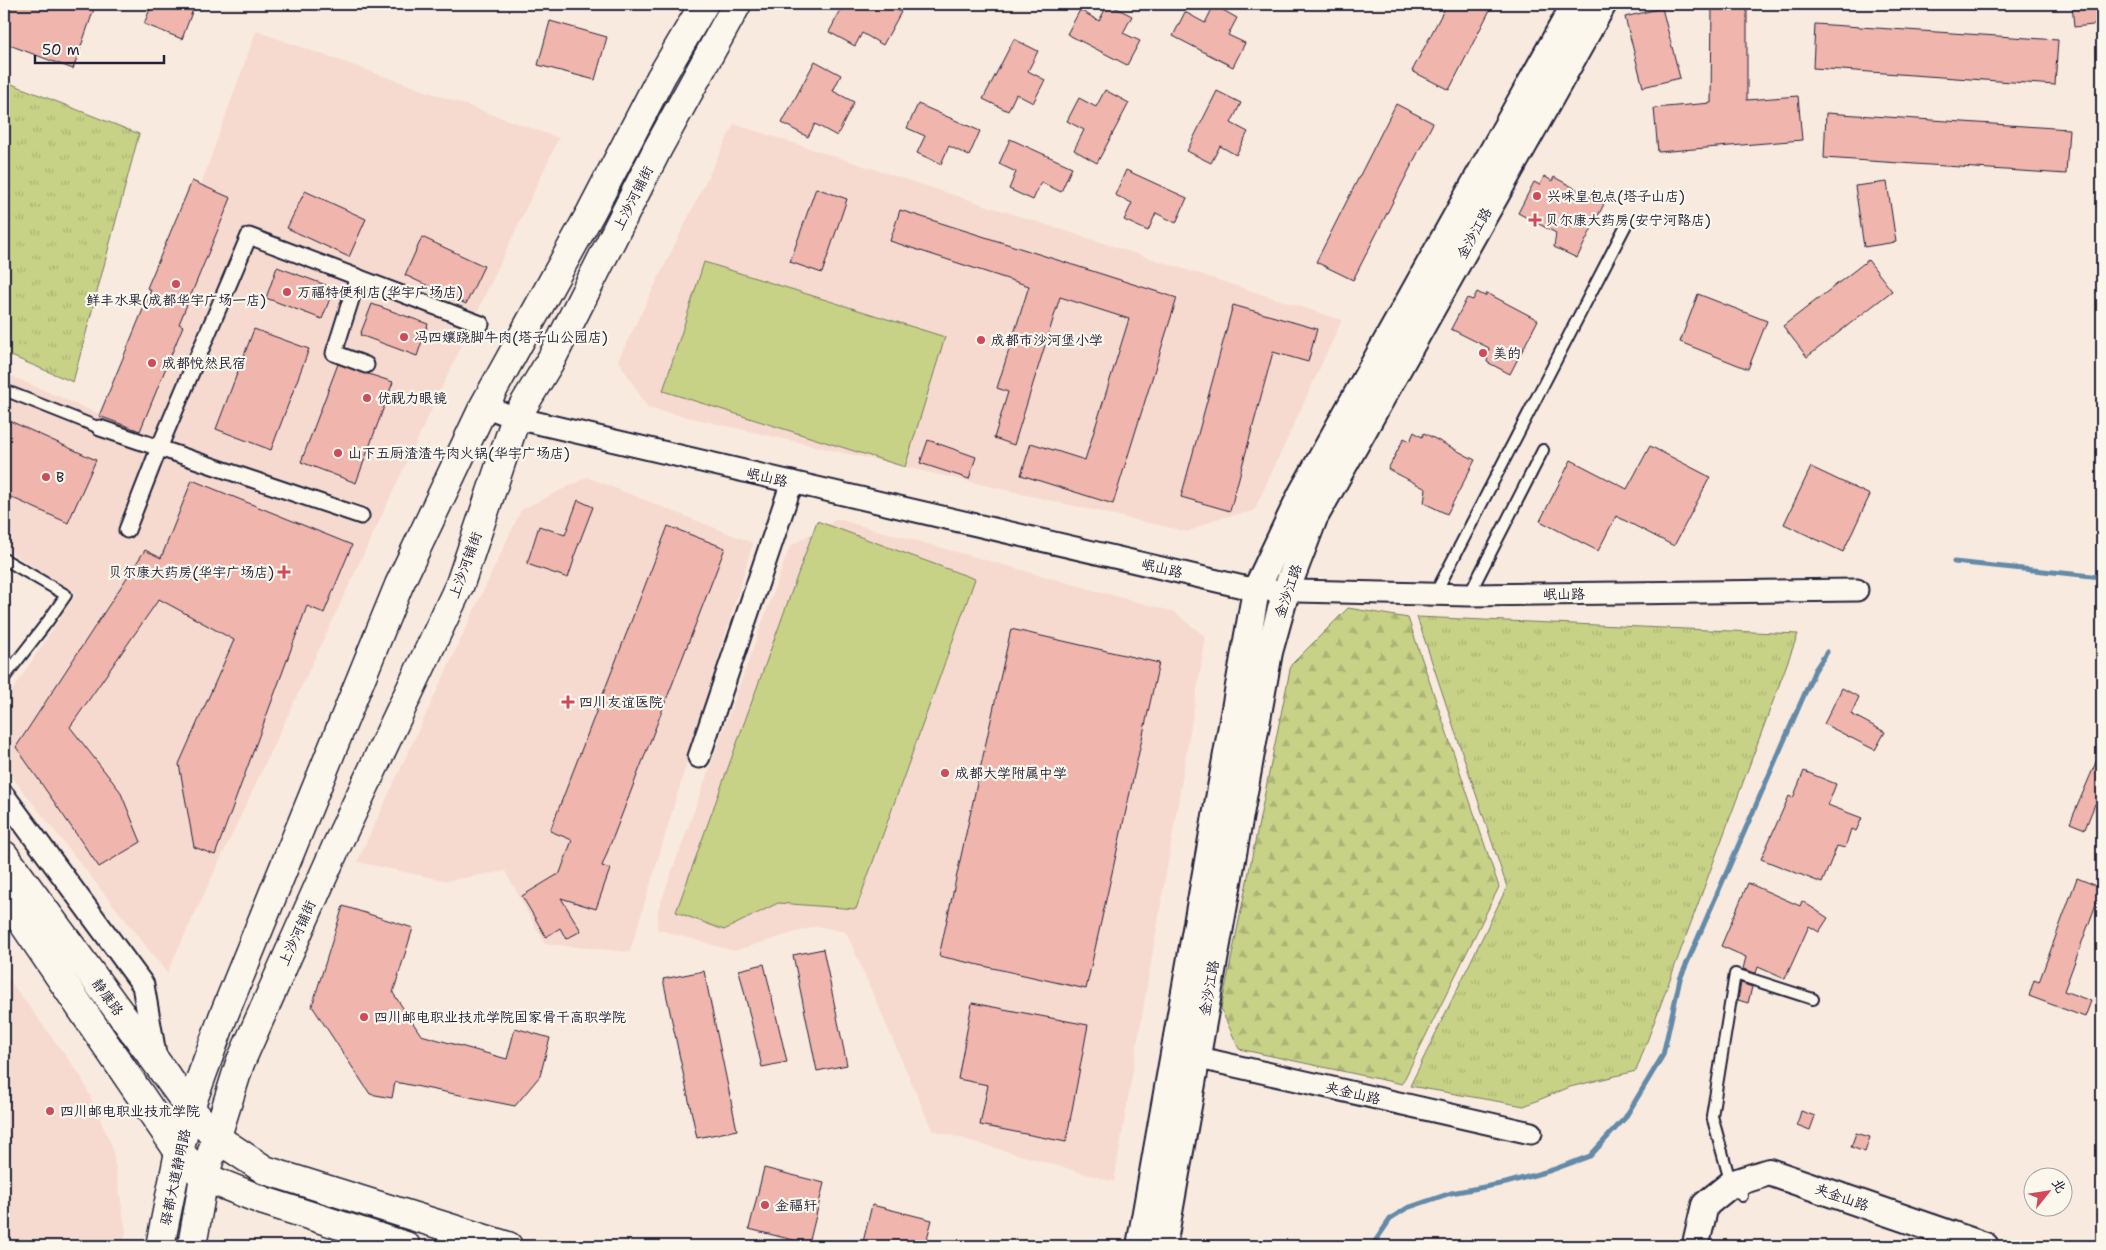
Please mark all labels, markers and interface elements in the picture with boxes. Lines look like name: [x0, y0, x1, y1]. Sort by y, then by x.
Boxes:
scale bar: [35, 32, 164, 64]
text: 50 m: [42, 40, 80, 60]
street label: 上沙河铺街: [609, 163, 657, 233]
place label: 兴味皇包点(塔子山店): [1547, 187, 1685, 205]
marker: 兴味皇包点(塔子山店): [1531, 190, 1543, 202]
street label: 金沙江路: [1453, 204, 1495, 262]
place label: 贝尔康大药房(安宁河路店): [1545, 211, 1711, 229]
marker: 贝尔康大药房(安宁河路店): [1529, 214, 1541, 226]
marker: 鲜丰水果(成都华宇广场一店): [170, 278, 182, 290]
place label: 万福特便利店(华宇广场店): [297, 283, 463, 301]
marker: 万福特便利店(华宇广场店): [281, 286, 293, 298]
place label: 鲜丰水果(成都华宇广场一店): [86, 291, 266, 309]
place label: 冯四孃跷脚牛肉(塔子山公园店): [414, 328, 608, 346]
marker: 冯四孃跷脚牛肉(塔子山公园店): [398, 331, 410, 343]
place label: 成都市沙河堡小学: [991, 331, 1103, 349]
marker: 成都市沙河堡小学: [975, 334, 987, 346]
place label: 美的: [1493, 344, 1521, 362]
marker: 美的: [1477, 347, 1489, 359]
place label: 成都悦然民宿: [162, 354, 246, 372]
marker: 成都悦然民宿: [146, 357, 158, 369]
place label: 优视力眼镜: [377, 389, 447, 407]
marker: 优视力眼镜: [361, 392, 373, 404]
place label: 山下五厨渣渣牛肉火锅(华宇广场店): [348, 444, 570, 462]
marker: 山下五厨渣渣牛肉火锅(华宇广场店): [332, 447, 344, 459]
street label: 岷山路: [745, 464, 789, 490]
place label: B: [56, 468, 64, 486]
marker: B: [40, 471, 52, 483]
street label: 上沙河铺街: [445, 529, 485, 601]
street label: 岷山路: [1140, 555, 1184, 581]
street label: 金沙江路: [1270, 562, 1306, 620]
place label: 贝尔康大药房(华宇广场店): [108, 563, 274, 581]
marker: 贝尔康大药房(华宇广场店): [278, 566, 290, 578]
street label: 岷山路: [1543, 585, 1585, 603]
place label: 四川友谊医院: [579, 693, 663, 711]
marker: 四川友谊医院: [561, 695, 575, 709]
place label: 成都大学附属中学: [955, 764, 1067, 782]
marker: 成都大学附属中学: [939, 767, 951, 779]
street label: 上沙河铺街: [275, 897, 319, 969]
street label: 金沙江路: [1195, 959, 1223, 1017]
street label: 静康路: [88, 975, 128, 1019]
place label: 四川邮电职业技术学院国家骨干高职学院: [374, 1008, 626, 1026]
marker: 四川邮电职业技术学院国家骨干高职学院: [358, 1011, 370, 1023]
street label: 夹金山路: [1324, 1078, 1382, 1108]
place label: 四川邮电职业技术学院: [60, 1102, 200, 1120]
marker: 四川邮电职业技术学院: [44, 1105, 56, 1117]
street label: 驿都大道静明路: [156, 1127, 194, 1227]
north arrow: [2024, 1168, 2074, 1218]
text: 北: [2048, 1175, 2071, 1196]
street label: 夹金山路: [1813, 1179, 1871, 1215]
place label: 金福轩: [775, 1196, 817, 1214]
marker: 金福轩: [759, 1199, 771, 1211]

